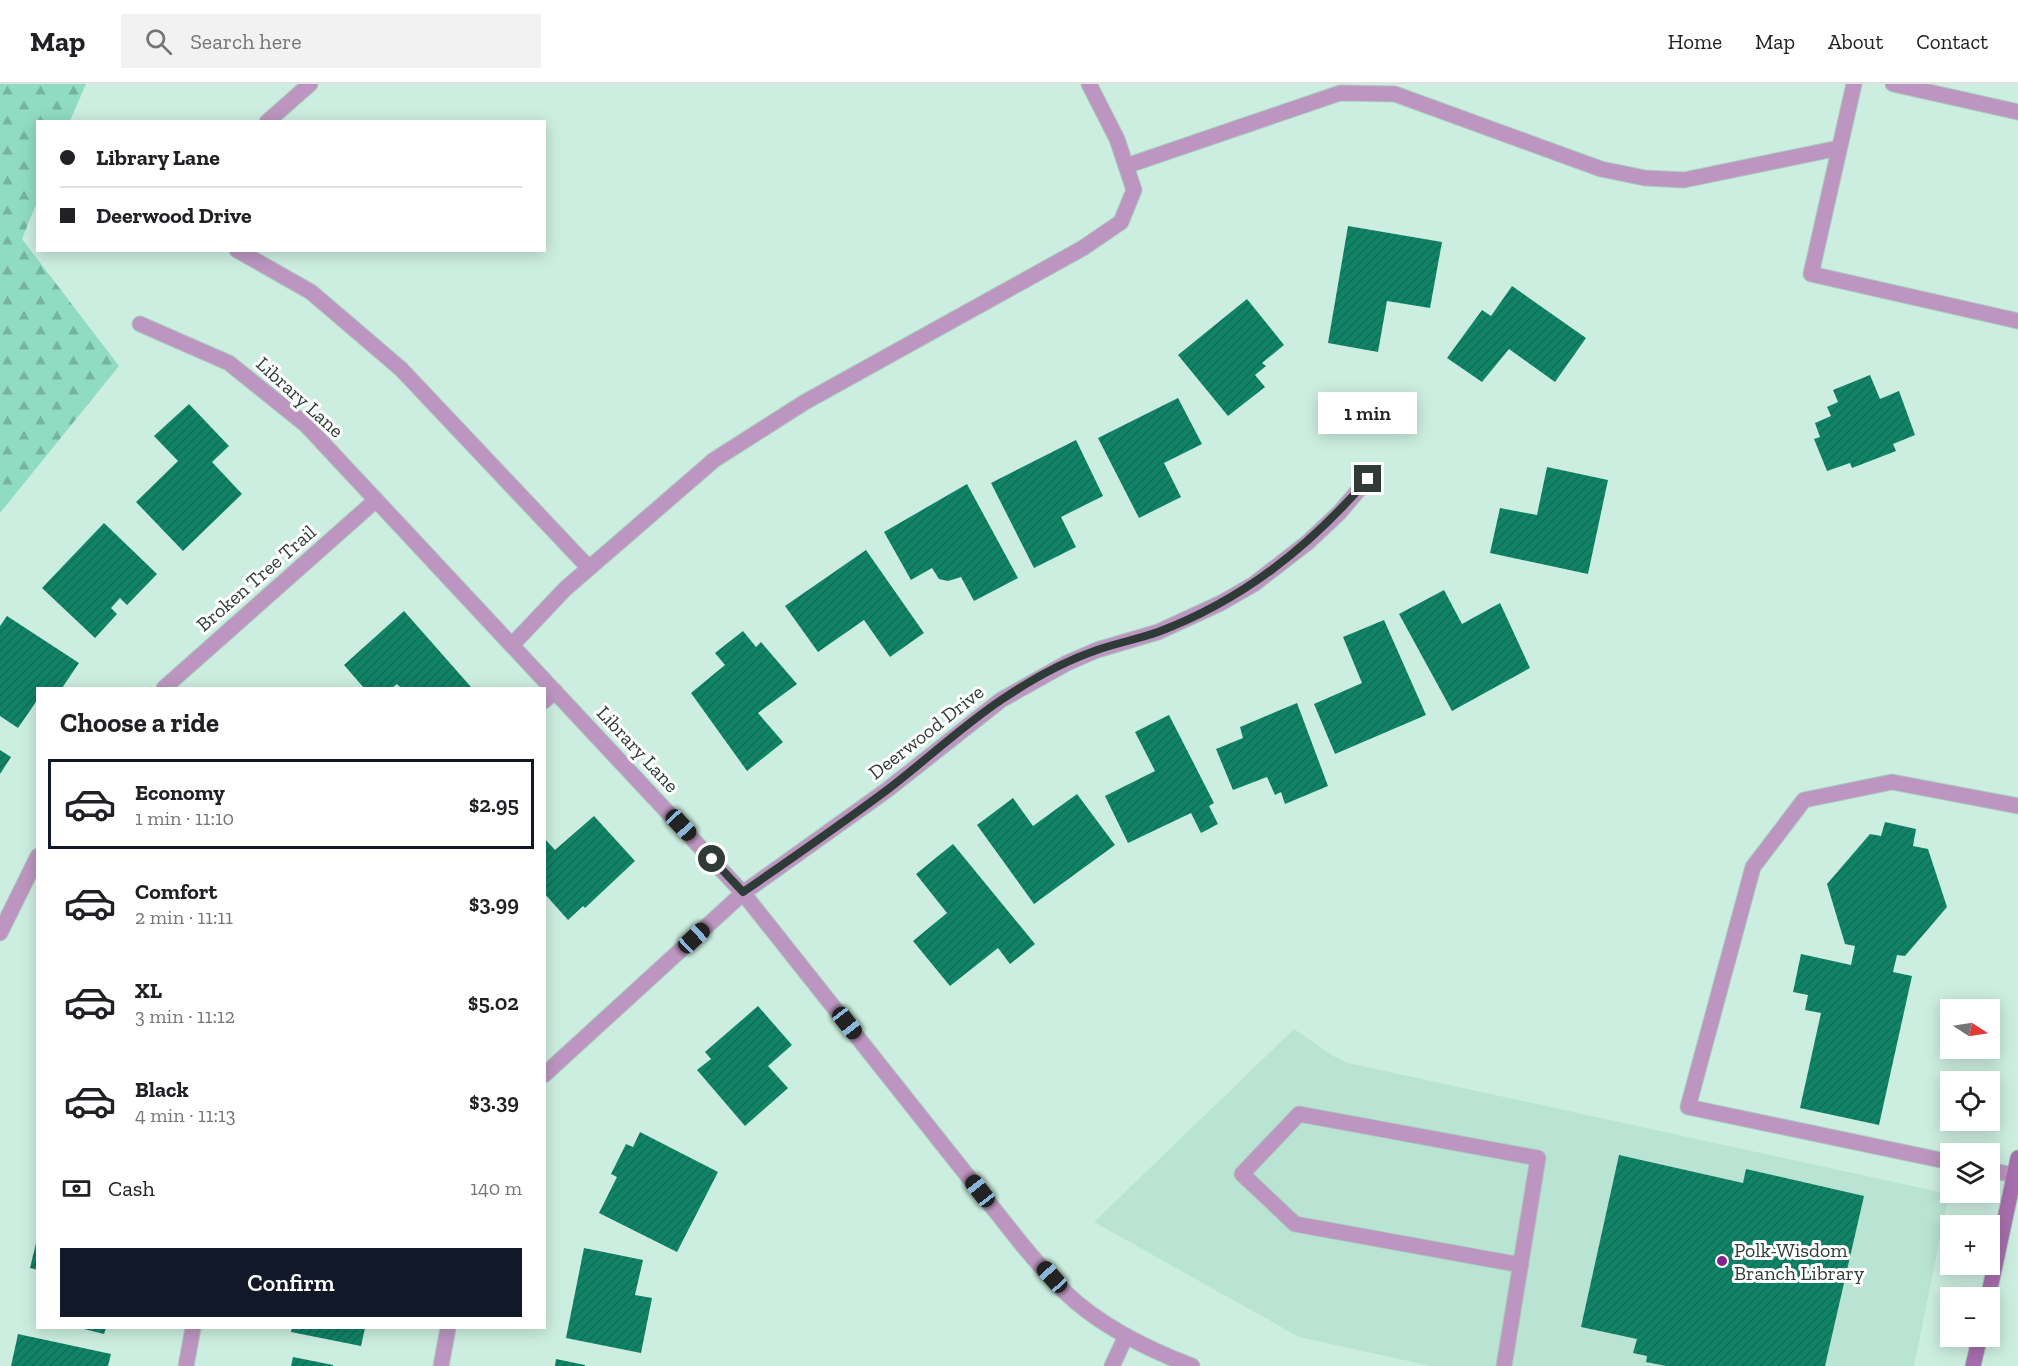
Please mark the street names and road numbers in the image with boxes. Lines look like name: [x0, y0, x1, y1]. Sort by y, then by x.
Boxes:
street label: Library Lane: [251, 351, 349, 443]
street label: Broken Tree Trail: [191, 520, 321, 636]
street label: Deerwood Drive: [864, 680, 988, 784]
street label: Library Lane: [592, 701, 684, 797]

